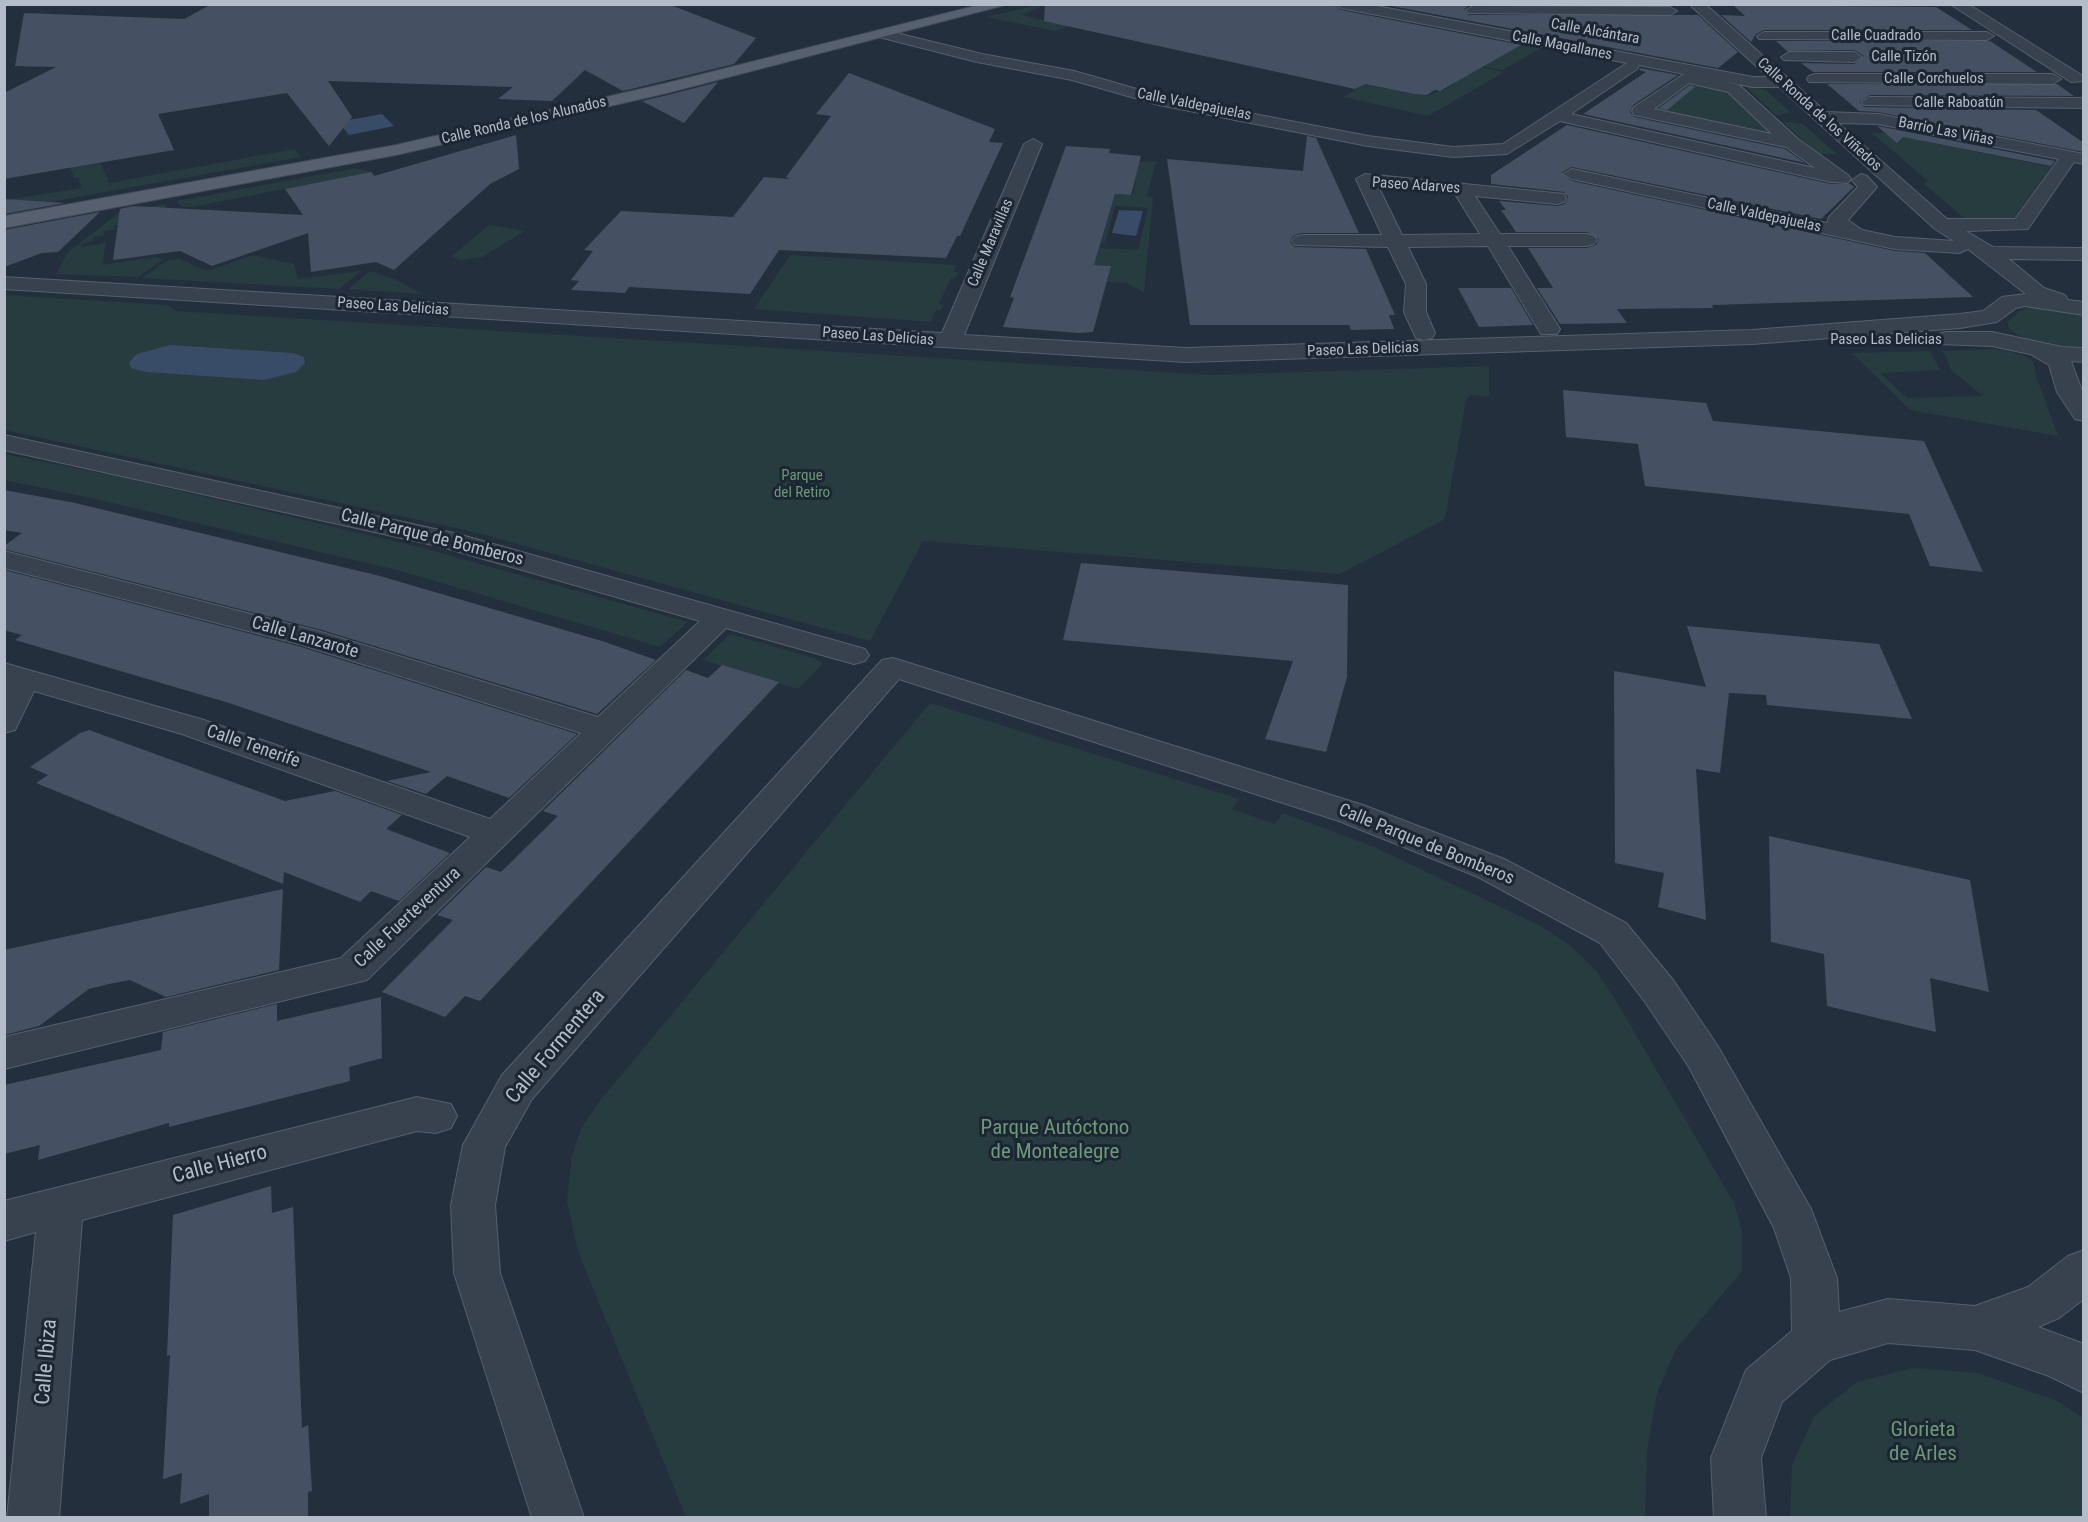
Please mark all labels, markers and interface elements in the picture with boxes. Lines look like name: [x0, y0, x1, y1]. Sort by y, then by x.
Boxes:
street label: Calle Alcántara: [1549, 15, 1641, 49]
street label: Calle Magallanes: [1511, 27, 1613, 65]
street label: Calle Cuadrado: [1831, 27, 1921, 45]
street label: Calle Tizón: [1871, 48, 1937, 66]
street label: Calle Ronda de los Viñedos: [1753, 54, 1885, 176]
street label: Calle Corchuelos: [1884, 70, 1984, 88]
street label: Calle Valdepajuelas: [1135, 85, 1253, 125]
street label: Calle Ronda de los Alunados: [440, 93, 608, 149]
street label: Calle Raboatún: [1914, 94, 2004, 112]
street label: Barrio Las Viñas: [1897, 114, 1995, 150]
street label: Paseo Adarves: [1371, 174, 1461, 198]
street label: Calle Valdepajuelas: [1705, 195, 1823, 237]
street label: Calle Maravillas: [964, 196, 1018, 290]
street label: Paseo Las Delicias: [337, 294, 449, 320]
street label: Paseo Las Delicias: [822, 324, 934, 350]
street label: Paseo Las Delicias: [1830, 331, 1942, 349]
street label: Paseo Las Delicias: [1307, 339, 1419, 361]
park label: Parque del Retiro: [774, 467, 830, 502]
street label: Calle Parque de Bomberos: [338, 505, 526, 571]
street label: Calle Lanzarote: [249, 612, 361, 664]
street label: Calle Tenerife: [203, 721, 303, 773]
street label: Calle Parque de Bomberos: [1335, 800, 1517, 890]
street label: Calle Fuerteventura: [350, 863, 466, 973]
street label: Calle Formentera: [501, 985, 611, 1109]
park label: Parque Autóctono de Montealegre: [981, 1116, 1129, 1166]
street label: Calle Hierro: [170, 1140, 270, 1190]
street label: Calle Ibiza: [31, 1318, 63, 1406]
park label: Glorieta de Arles: [1889, 1418, 1957, 1468]

